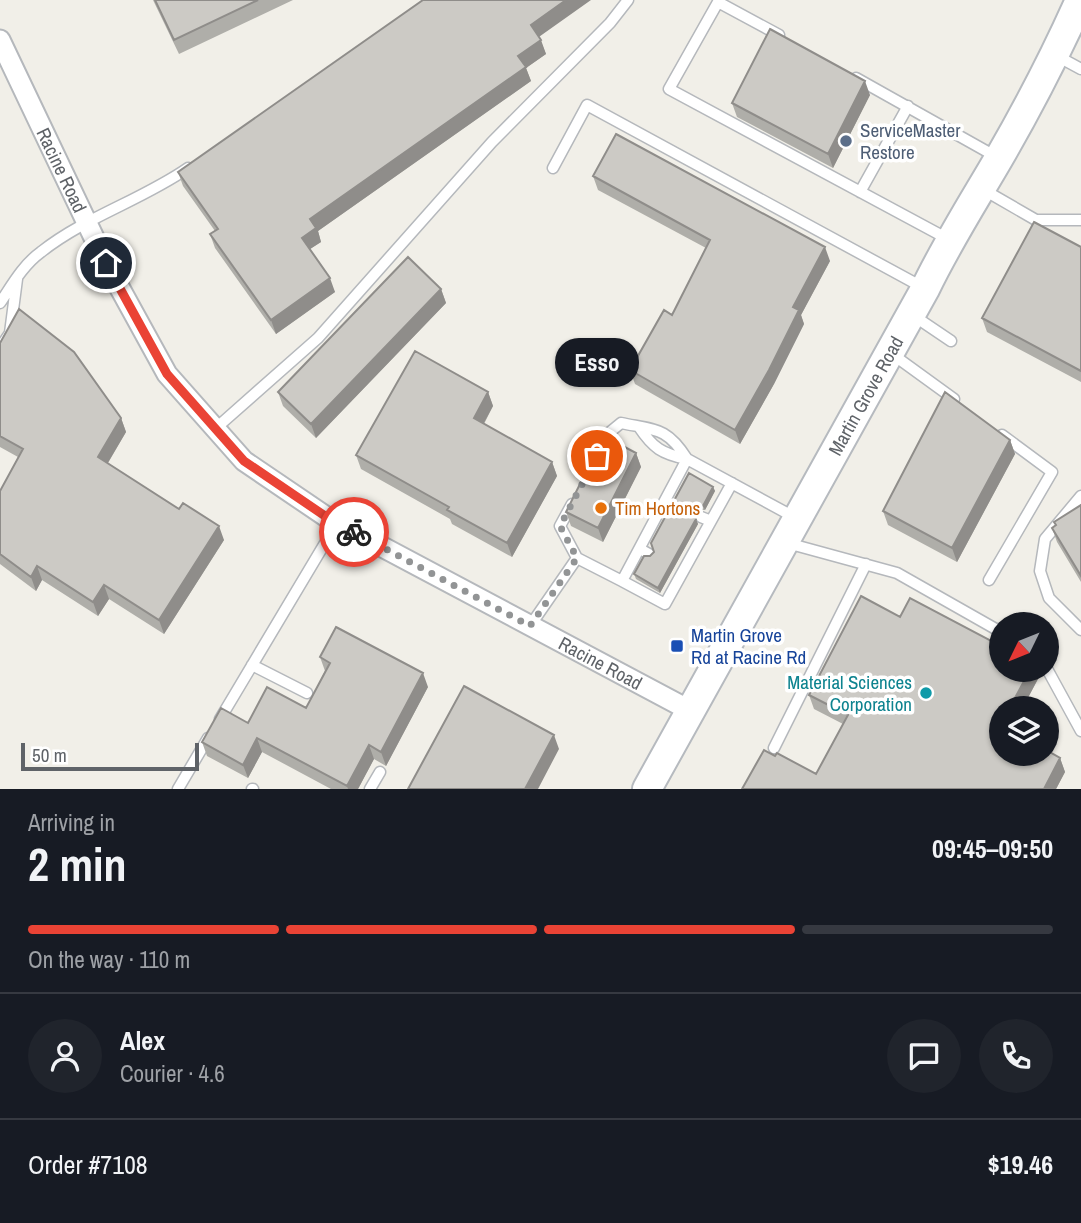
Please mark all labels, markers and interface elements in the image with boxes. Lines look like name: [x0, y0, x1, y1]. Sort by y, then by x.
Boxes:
place label: ServiceMaster Restore: [860, 117, 961, 165]
street label: Racine Road: [31, 123, 93, 217]
marker: ServiceMaster Restore: [838, 133, 854, 149]
pin: [76, 233, 136, 293]
icon: home: [87, 244, 125, 282]
street label: Martin Grove Road: [822, 331, 909, 460]
callout: Esso: [555, 337, 639, 386]
text: Esso: [574, 347, 620, 378]
pin: [567, 426, 627, 486]
icon: bag: [578, 437, 616, 475]
place label: Tim Hortons: [615, 495, 701, 521]
courier: [319, 497, 389, 567]
marker: Tim Hortons: [593, 500, 609, 516]
icon: bike: [335, 513, 373, 551]
north arrow: [989, 612, 1059, 682]
map controls: [989, 612, 1059, 766]
place label: Martin Grove Rd at Racine Rd: [691, 622, 806, 670]
street label: Racine Road: [554, 630, 647, 696]
marker: Martin Grove Rd at Racine Rd: [669, 638, 685, 654]
place label: Material Sciences Corporation: [787, 669, 912, 717]
marker: Material Sciences Corporation: [918, 685, 934, 701]
button: layers: [989, 696, 1059, 766]
scale bar: [21, 740, 200, 772]
text: 50 m: [32, 742, 67, 768]
text: Arriving in: [28, 807, 115, 838]
text: 09:45–09:50: [932, 831, 1053, 866]
text: 2 min: [28, 833, 127, 895]
text: On the way · 110 m: [28, 944, 190, 975]
button: person: [28, 1019, 102, 1093]
button: chat: [887, 1019, 961, 1093]
button: phone: [979, 1019, 1053, 1093]
text: Alex: [120, 1023, 165, 1058]
text: Courier · 4.6: [120, 1058, 225, 1089]
text: Order #7108: [28, 1147, 148, 1182]
text: $19.46: [988, 1147, 1053, 1182]

